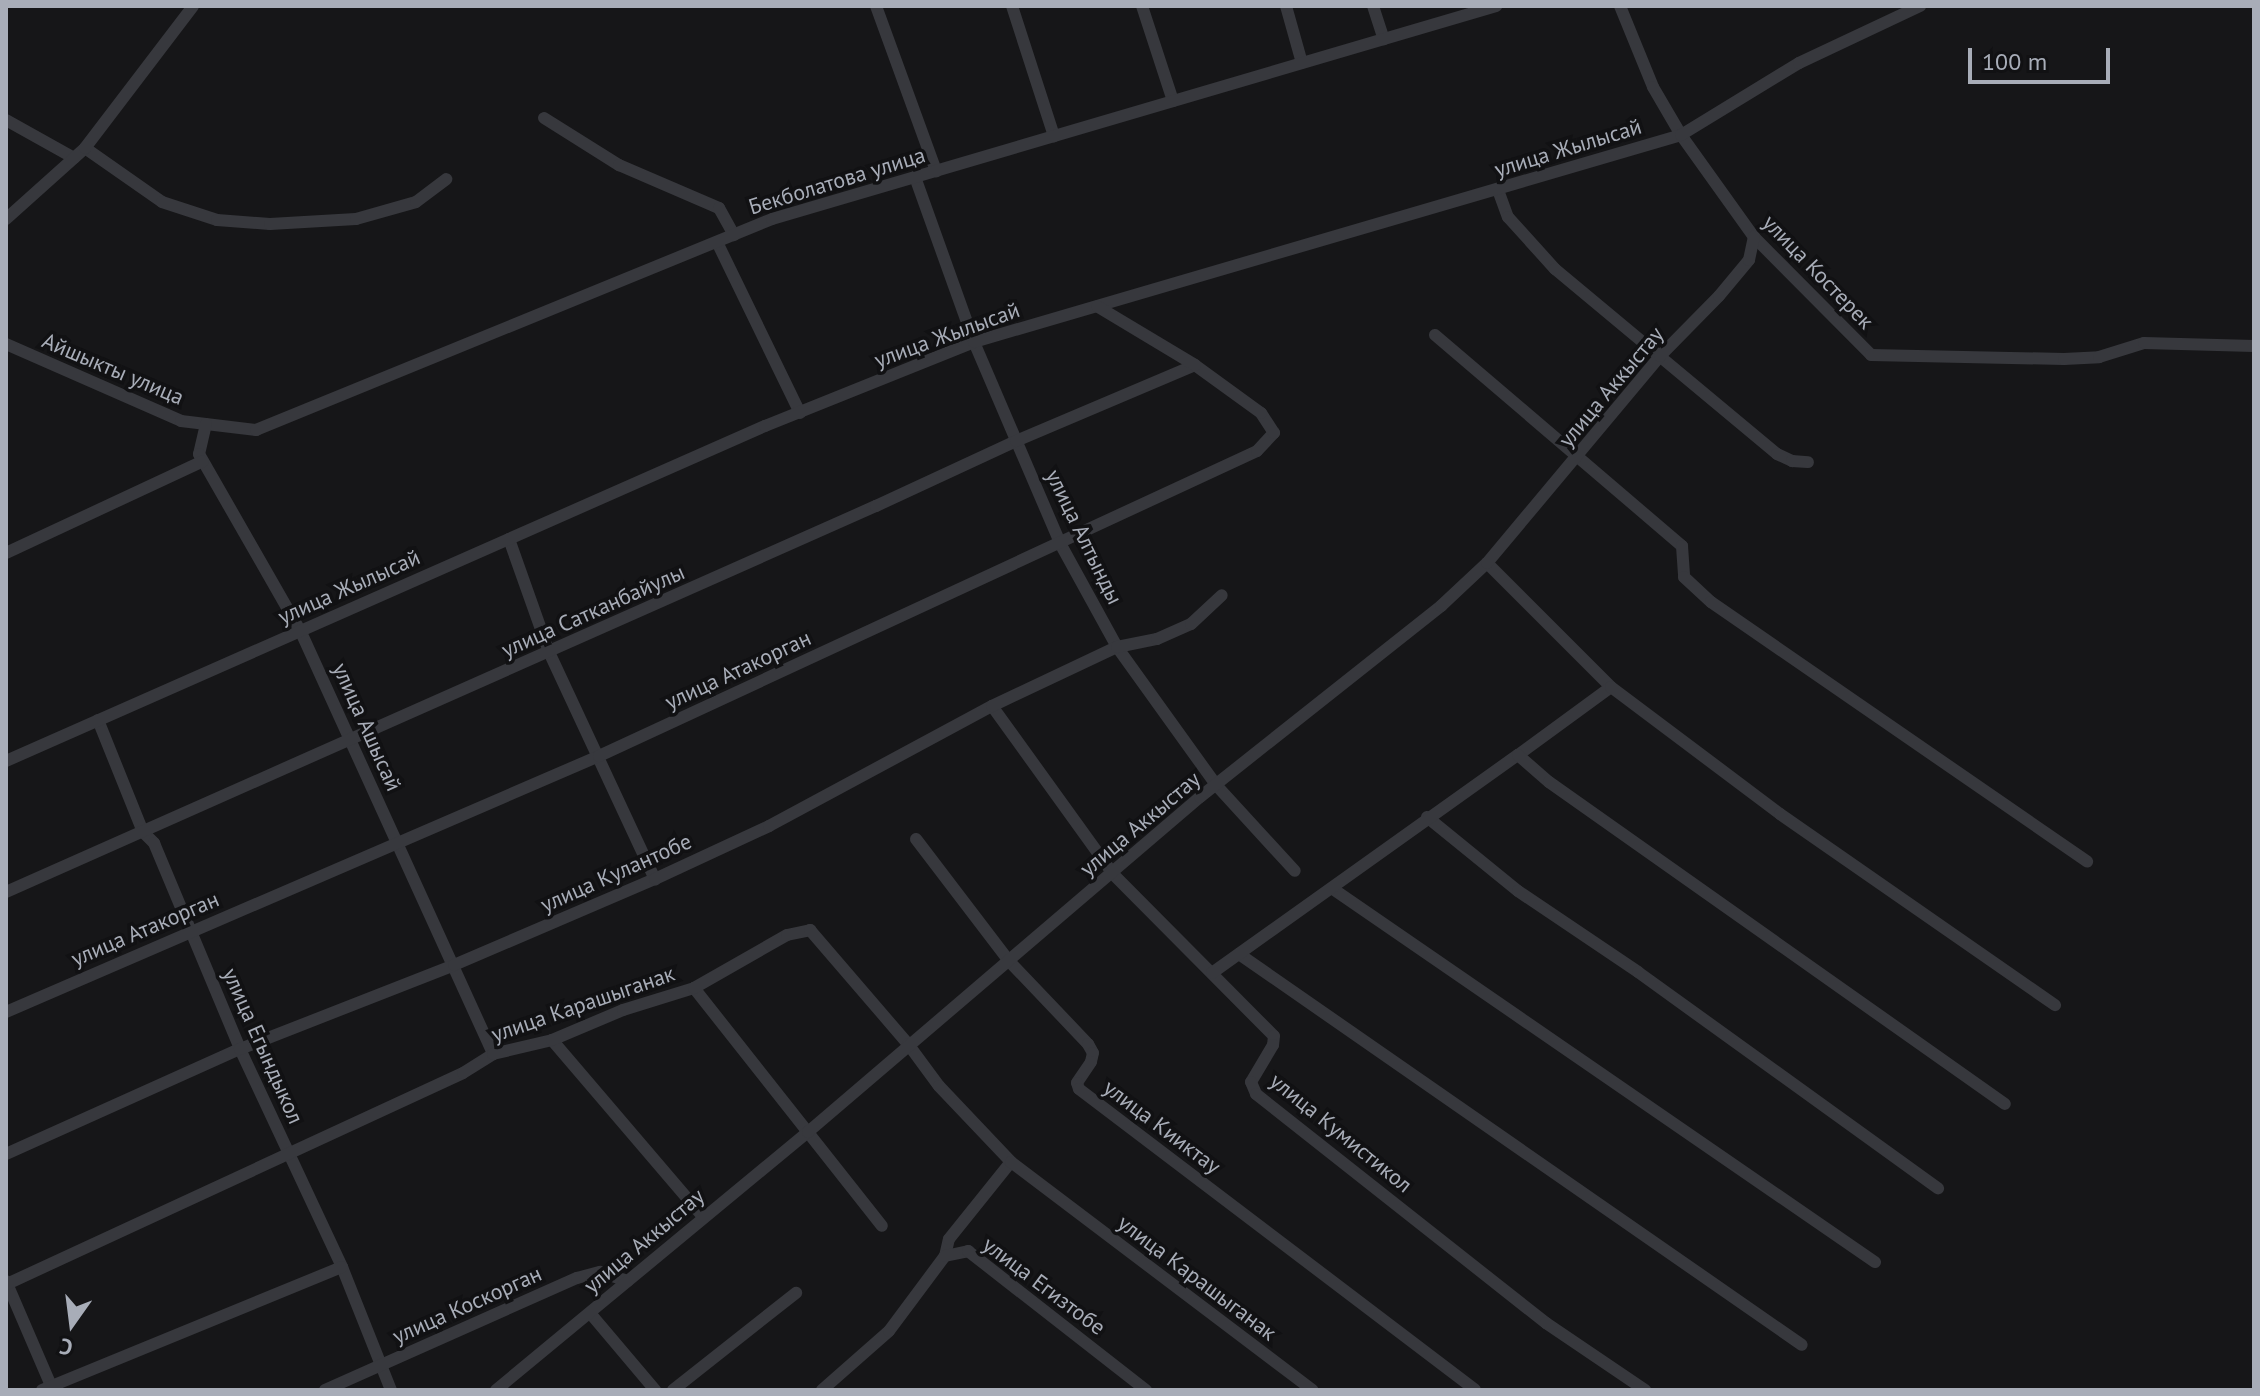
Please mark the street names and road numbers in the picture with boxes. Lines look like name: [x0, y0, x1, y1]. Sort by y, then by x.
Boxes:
street label: улица Жылысай: [1491, 113, 1645, 183]
street label: Бекболатова улица: [746, 142, 928, 220]
street label: улица Костерек: [1757, 209, 1879, 335]
street label: улица Жылысай: [871, 297, 1023, 373]
street label: улица Аккыстау: [1553, 321, 1669, 453]
street label: Айшыкты улица: [38, 327, 188, 411]
street label: улица Алтынды: [1040, 465, 1128, 609]
street label: улица Жылысай: [274, 544, 424, 630]
street label: улица Сатканбайулы: [497, 559, 689, 663]
street label: улица Атакорган: [660, 624, 816, 716]
street label: улица Ашысай: [327, 658, 407, 796]
street label: улица Аккыстау: [1074, 766, 1206, 882]
street label: улица Кулантобе: [537, 828, 695, 918]
street label: улица Атакорган: [67, 886, 223, 972]
street label: улица Карашыганак: [488, 960, 678, 1048]
street label: улица Егындыкол: [217, 964, 309, 1128]
street label: улица Кумистикол: [1265, 1068, 1417, 1198]
street label: улица Кииктау: [1098, 1074, 1226, 1180]
street label: улица Аккыстау: [578, 1183, 710, 1299]
street label: улица Карашыганак: [1112, 1210, 1282, 1346]
street label: улица Егизтобе: [977, 1231, 1111, 1341]
street label: улица Коскорган: [388, 1260, 546, 1350]

